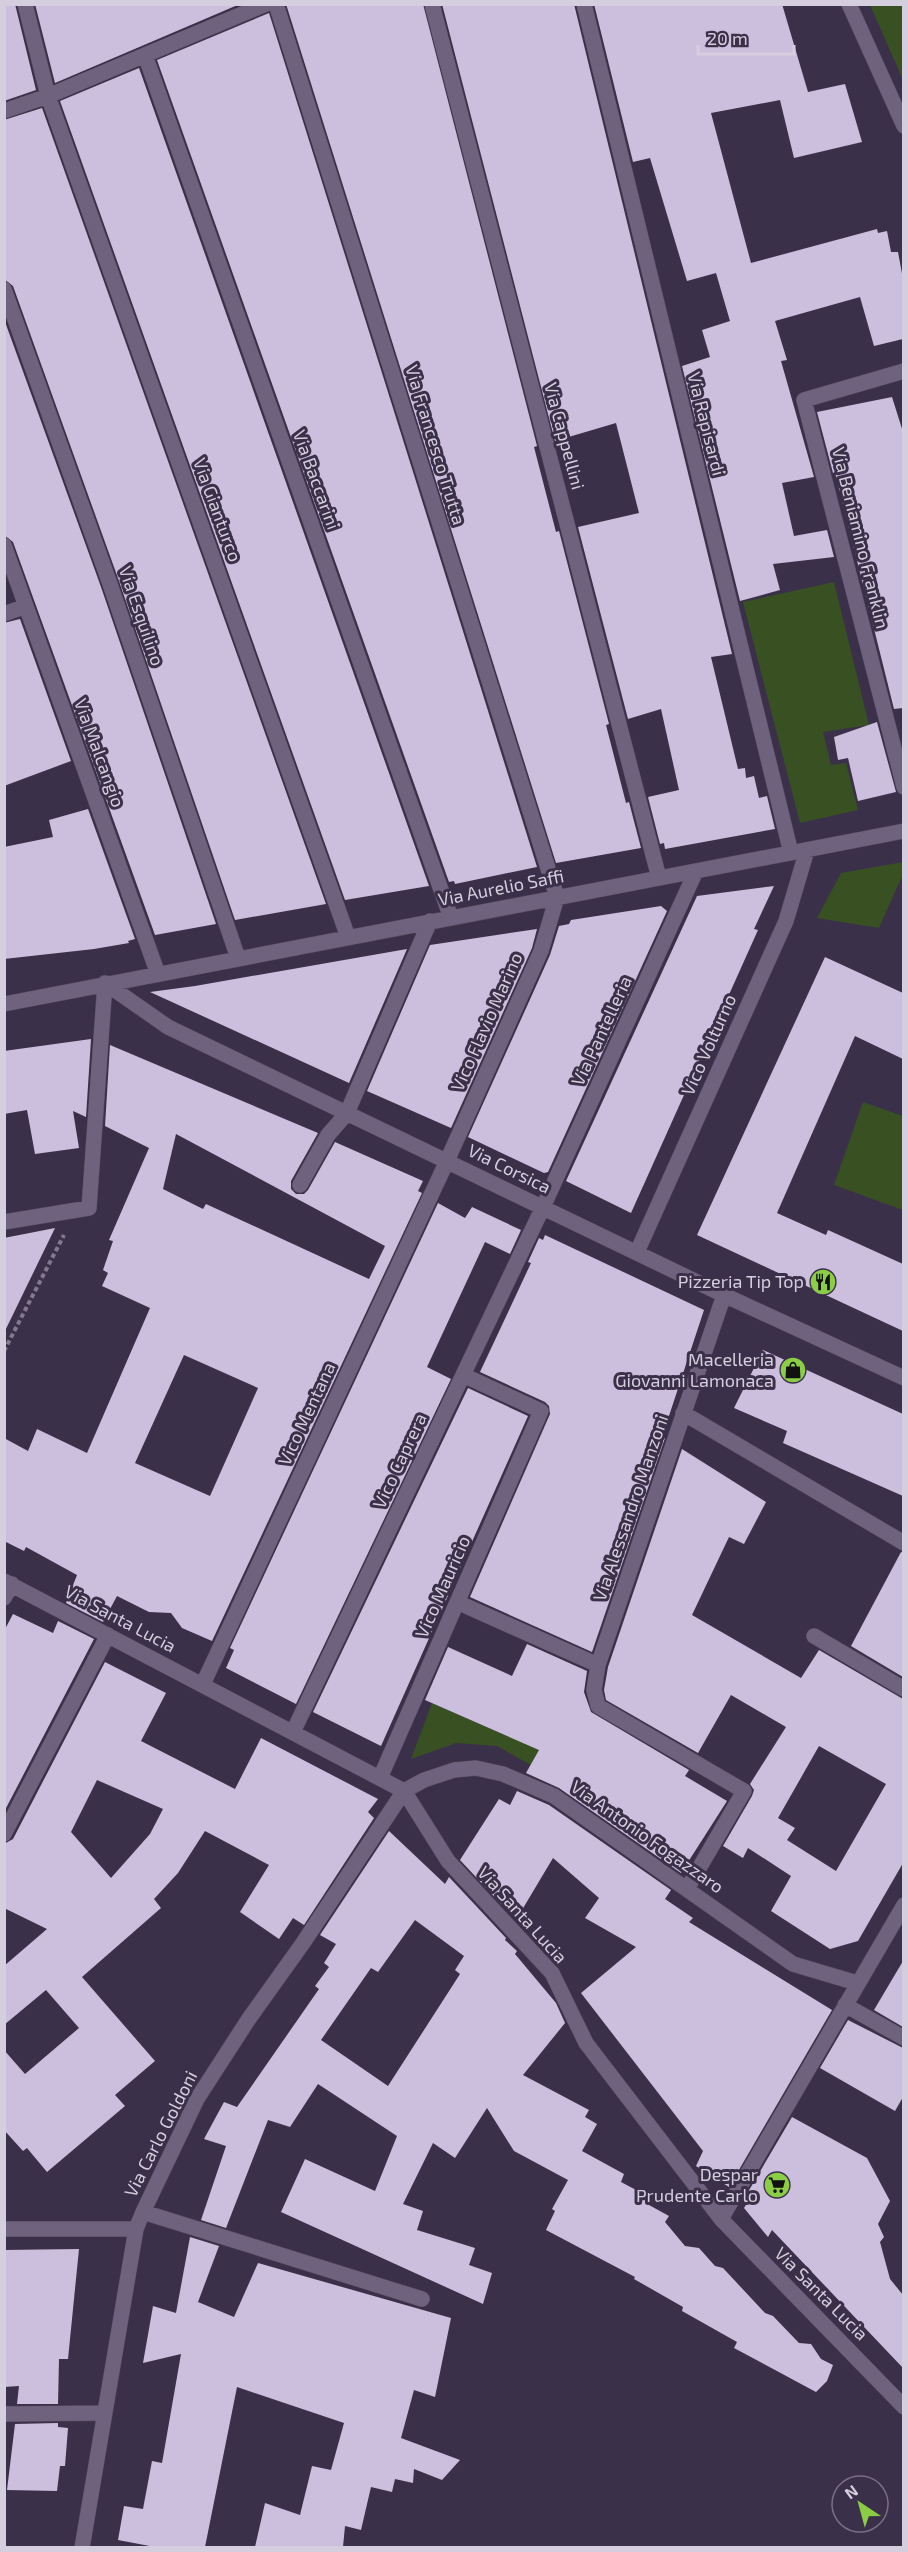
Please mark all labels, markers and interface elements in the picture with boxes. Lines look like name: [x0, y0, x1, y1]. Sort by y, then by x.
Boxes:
scale bar: [698, 18, 794, 56]
text: 20 m: [707, 27, 748, 49]
street label: Via Francesco Trutta: [401, 362, 471, 527]
street label: Via Rapisardi: [683, 370, 730, 478]
street label: Via Cappellini: [540, 380, 590, 492]
street label: Via Baccarini: [289, 427, 345, 532]
street label: Via Beniamino Franklin: [828, 445, 894, 631]
street label: Via Gianturco: [189, 455, 247, 564]
street label: Via Esquilino: [115, 563, 169, 668]
street label: Via Malcangio: [70, 695, 130, 810]
street label: Via Aurelio Saffi: [436, 864, 566, 910]
street label: Vico Flavio Marino: [446, 949, 527, 1094]
street label: Via Pantelleria: [566, 972, 636, 1089]
street label: Vico Volturno: [676, 990, 740, 1099]
street label: Via Corsica: [464, 1139, 554, 1198]
restaurant icon: Pizzeria Tip Top: [808, 1267, 838, 1297]
place label: Pizzeria Tip Top: [678, 1270, 804, 1292]
place label: Macelleria Giovanni Lamonaca: [615, 1348, 774, 1391]
shop icon: Macelleria Giovanni Lamonaca: [778, 1355, 808, 1385]
street label: Vico Mentana: [273, 1358, 340, 1469]
street label: Vico Caprera: [367, 1409, 431, 1512]
street label: Via Alessandro Manzoni: [588, 1412, 672, 1604]
street label: Vico Mauricio: [410, 1532, 474, 1641]
street label: Via Santa Lucia: [61, 1579, 180, 1657]
street label: Via Antonio Fogazzaro: [567, 1775, 728, 1897]
street label: Via Santa Lucia: [473, 1861, 572, 1967]
street label: Via Carlo Goldoni: [119, 2067, 201, 2200]
place label: Despar Prudente Carlo: [636, 2163, 758, 2206]
supermarket icon: Despar Prudente Carlo: [762, 2170, 792, 2200]
street label: Via Santa Lucia: [770, 2242, 873, 2345]
north arrow: [830, 2474, 890, 2534]
text: N: [841, 2480, 861, 2503]

